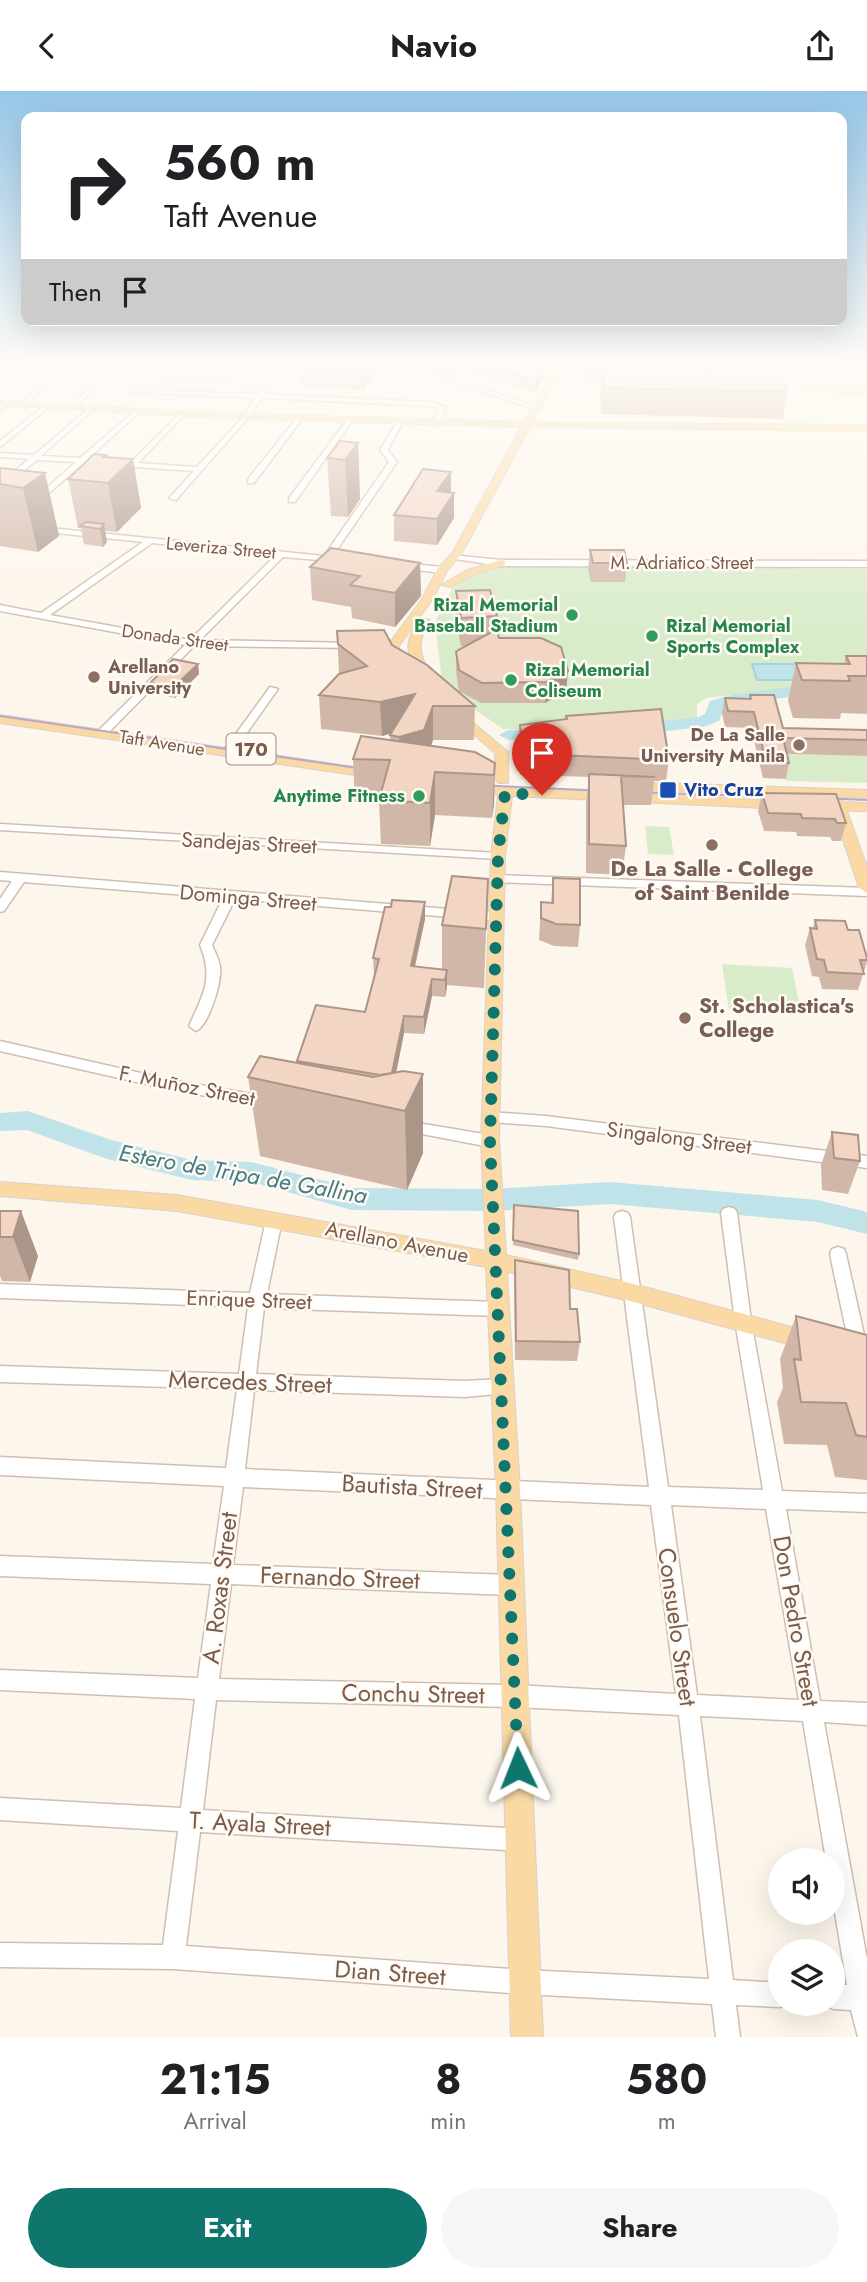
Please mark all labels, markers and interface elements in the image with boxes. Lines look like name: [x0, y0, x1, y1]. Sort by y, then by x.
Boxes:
text: Navio: [390, 23, 477, 69]
icon: back: [28, 27, 66, 65]
icon: share: [801, 27, 839, 65]
text: 560 m: [164, 128, 316, 198]
icon: right: [49, 140, 140, 231]
text: Taft Avenue: [164, 193, 317, 239]
text: Then: [49, 273, 102, 311]
icon: arrive: [116, 273, 154, 311]
street label: Leveriza Street: [165, 530, 278, 566]
street label: M. Adriatico Street: [611, 550, 754, 576]
place label: Rizal Memorial Baseball Stadium: [414, 592, 558, 639]
marker: Rizal Memorial Baseball Stadium: [564, 607, 580, 623]
place label: Rizal Memorial Sports Complex: [666, 613, 800, 660]
street label: Donada Street: [120, 618, 231, 658]
marker: Rizal Memorial Sports Complex: [644, 628, 660, 644]
place label: Arellano University: [107, 654, 192, 701]
place label: Rizal Memorial Coliseum: [525, 657, 650, 704]
marker: Arellano University: [86, 669, 102, 685]
marker: Rizal Memorial Coliseum: [503, 672, 519, 688]
place label: De La Salle University Manila: [641, 722, 785, 769]
street label: Taft Avenue: [117, 723, 207, 763]
pin: [512, 723, 572, 795]
road number: 170: [226, 733, 276, 765]
icon: arrive: [523, 734, 561, 772]
marker: De La Salle University Manila: [791, 737, 807, 753]
place label: Vito Cruz: [683, 777, 764, 803]
marker: Vito Cruz: [658, 780, 678, 800]
place label: Anytime Fitness: [272, 783, 405, 809]
marker: Anytime Fitness: [411, 788, 427, 804]
street label: Sandejas Street: [180, 824, 318, 862]
marker: De La Salle - College of Saint Benilde: [704, 837, 720, 853]
place label: De La Salle - College of Saint Benilde: [611, 854, 813, 908]
street label: Dominga Street: [178, 877, 318, 919]
place label: St. Scholastica's College: [699, 991, 854, 1045]
marker: St. Scholastica's College: [677, 1010, 693, 1026]
street label: F. Muñoz Street: [116, 1058, 258, 1114]
street label: Singalong Street: [605, 1114, 753, 1162]
water label: Estero de Tripa de Gallina: [116, 1135, 370, 1213]
street label: Arellano Avenue: [323, 1213, 471, 1271]
street label: Enrique Street: [186, 1283, 312, 1317]
street label: Mercedes Street: [168, 1361, 333, 1402]
street label: Bautista Street: [341, 1465, 484, 1508]
street label: A. Roxas Street: [193, 1510, 246, 1666]
street label: Don Pedro Street: [764, 1533, 829, 1709]
street label: Consuelo Street: [649, 1545, 706, 1709]
street label: Fernando Street: [260, 1557, 421, 1598]
street label: Conchu Street: [341, 1675, 485, 1712]
position arrow: [481, 1731, 555, 1805]
street label: T. Ayala Street: [188, 1802, 332, 1845]
map controls: [768, 1848, 845, 2016]
button: sound: [768, 1848, 845, 1925]
button: layers: [768, 1939, 845, 2016]
street label: Dian Street: [333, 1951, 447, 1994]
text: 21:15: [160, 2049, 271, 2110]
text: 8: [435, 2049, 462, 2110]
text: 580: [626, 2049, 707, 2110]
text: Arrival: [183, 2104, 247, 2138]
text: min: [430, 2104, 466, 2138]
text: m: [658, 2104, 676, 2138]
button: Exit: [28, 2188, 427, 2268]
button: Share: [441, 2188, 839, 2268]

